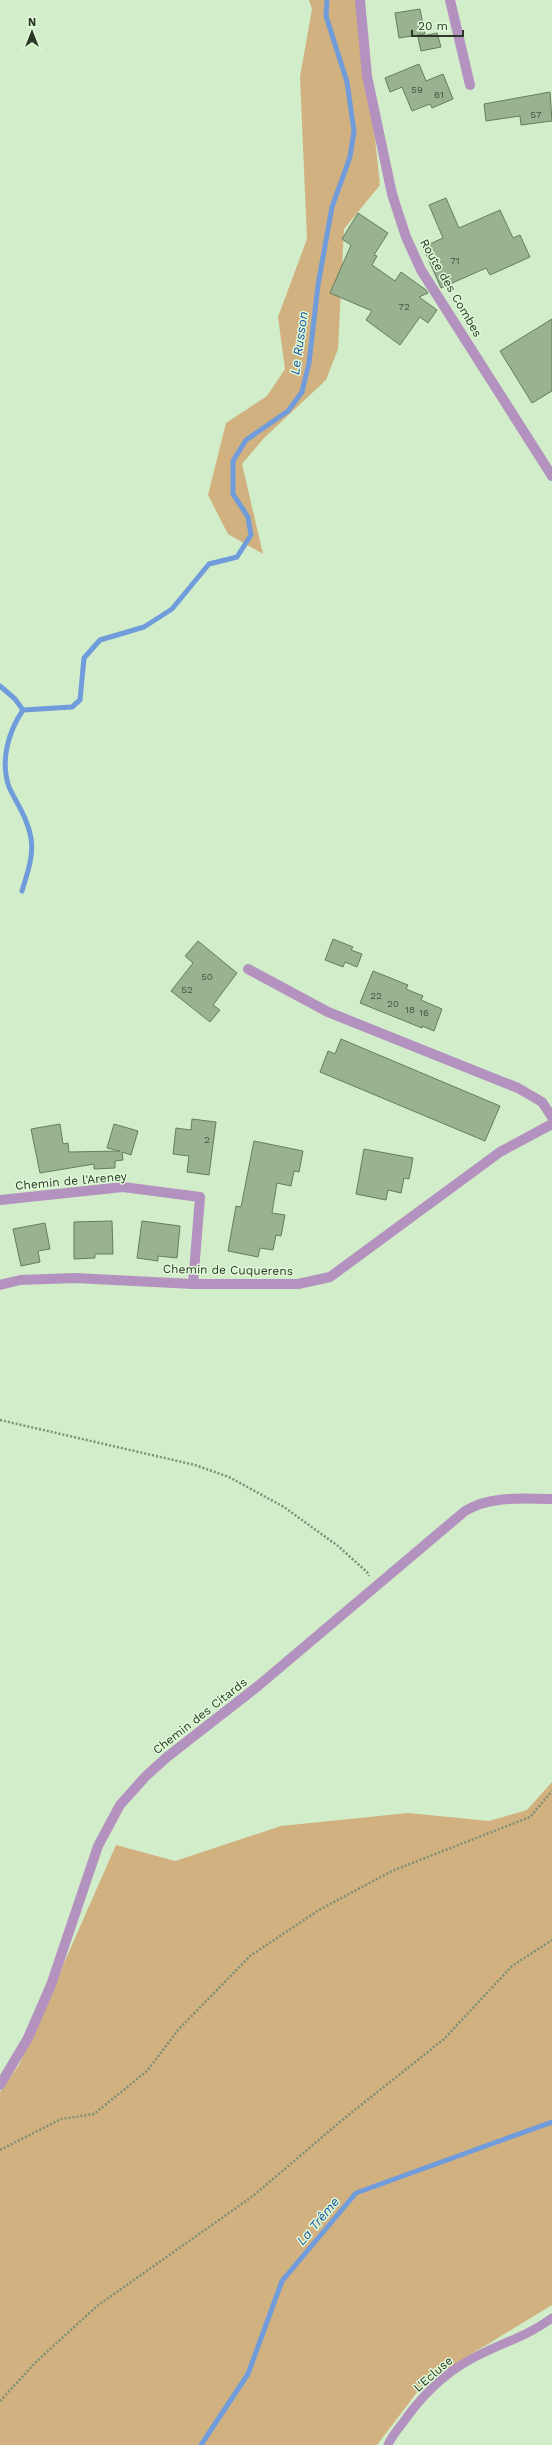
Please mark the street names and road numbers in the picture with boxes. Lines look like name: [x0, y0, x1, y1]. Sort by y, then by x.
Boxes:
street label: Route des Combes: [417, 236, 485, 340]
street label: Chemin de l'Areney: [15, 1169, 128, 1193]
street label: Chemin de Cuquerens: [163, 1262, 293, 1278]
street label: Chemin des Citards: [150, 1675, 250, 1757]
street label: L'Ecluse: [411, 2353, 455, 2395]

